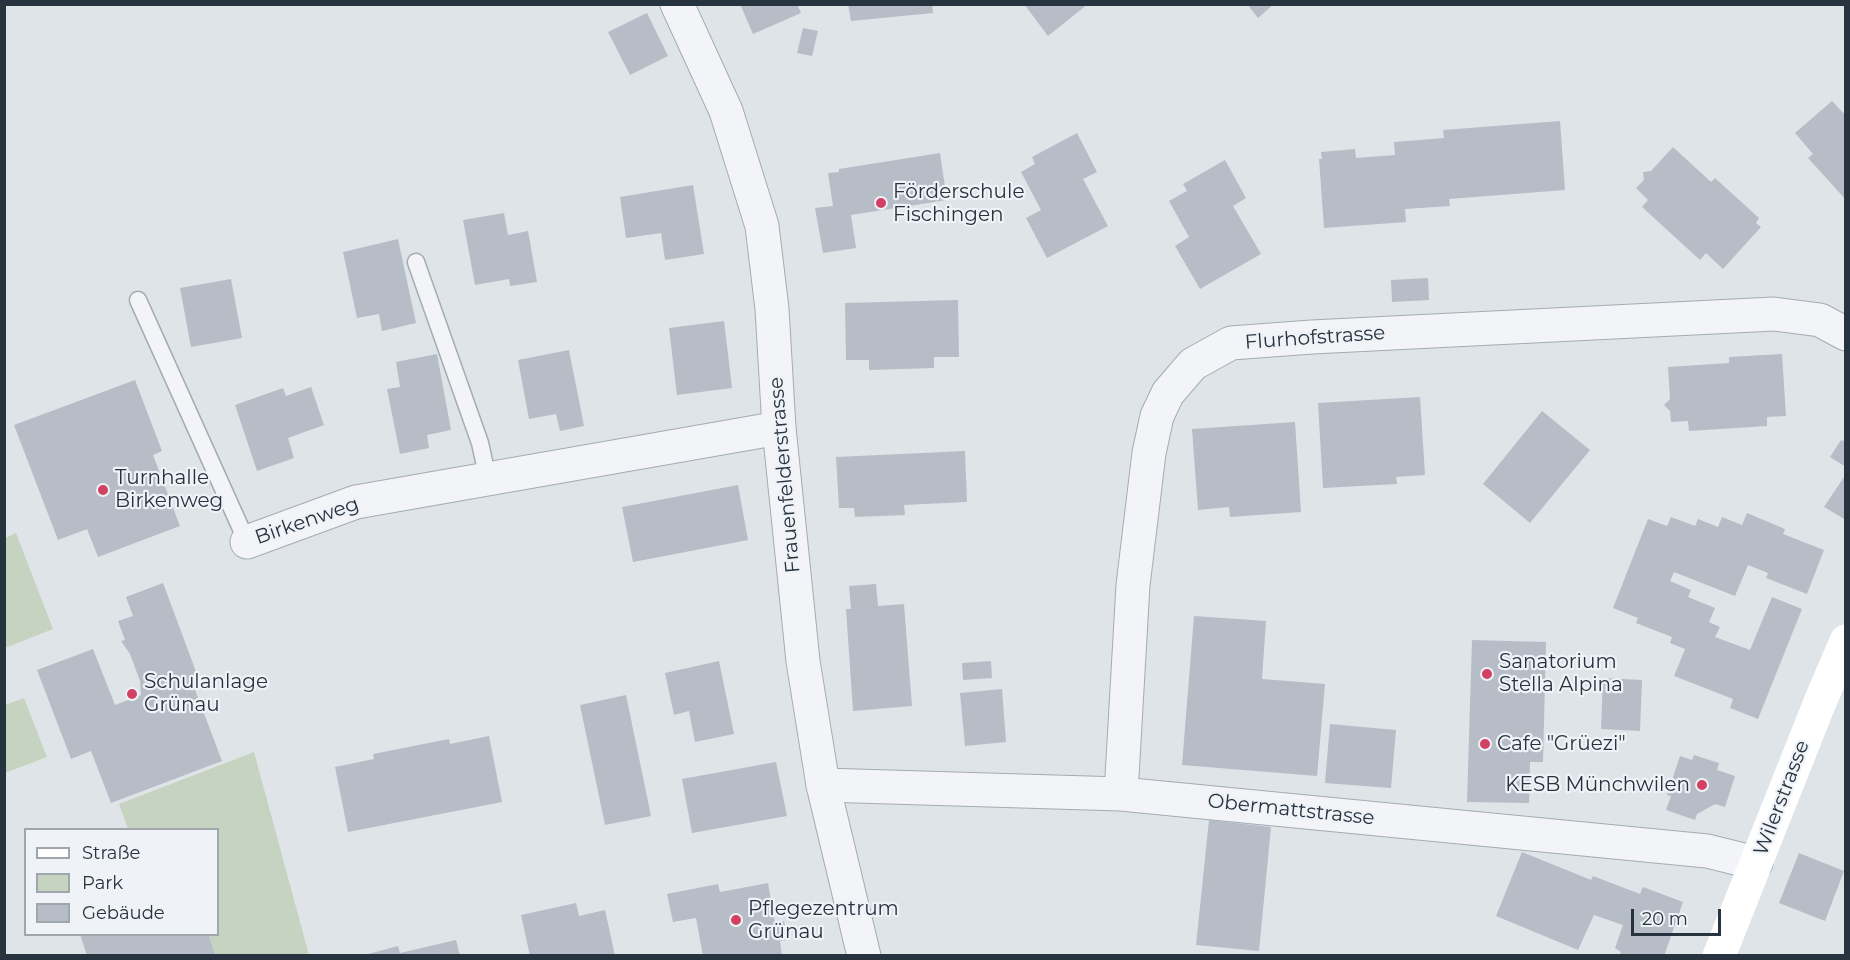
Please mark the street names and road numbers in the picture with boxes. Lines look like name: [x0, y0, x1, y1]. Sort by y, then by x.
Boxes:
street label: Flurhofstrasse: [1244, 321, 1386, 355]
street label: Frauenfelderstrasse: [764, 376, 806, 574]
street label: Birkenweg: [252, 492, 362, 550]
street label: Wilerstrasse: [1749, 737, 1815, 859]
street label: Obermattstrasse: [1206, 789, 1376, 831]

